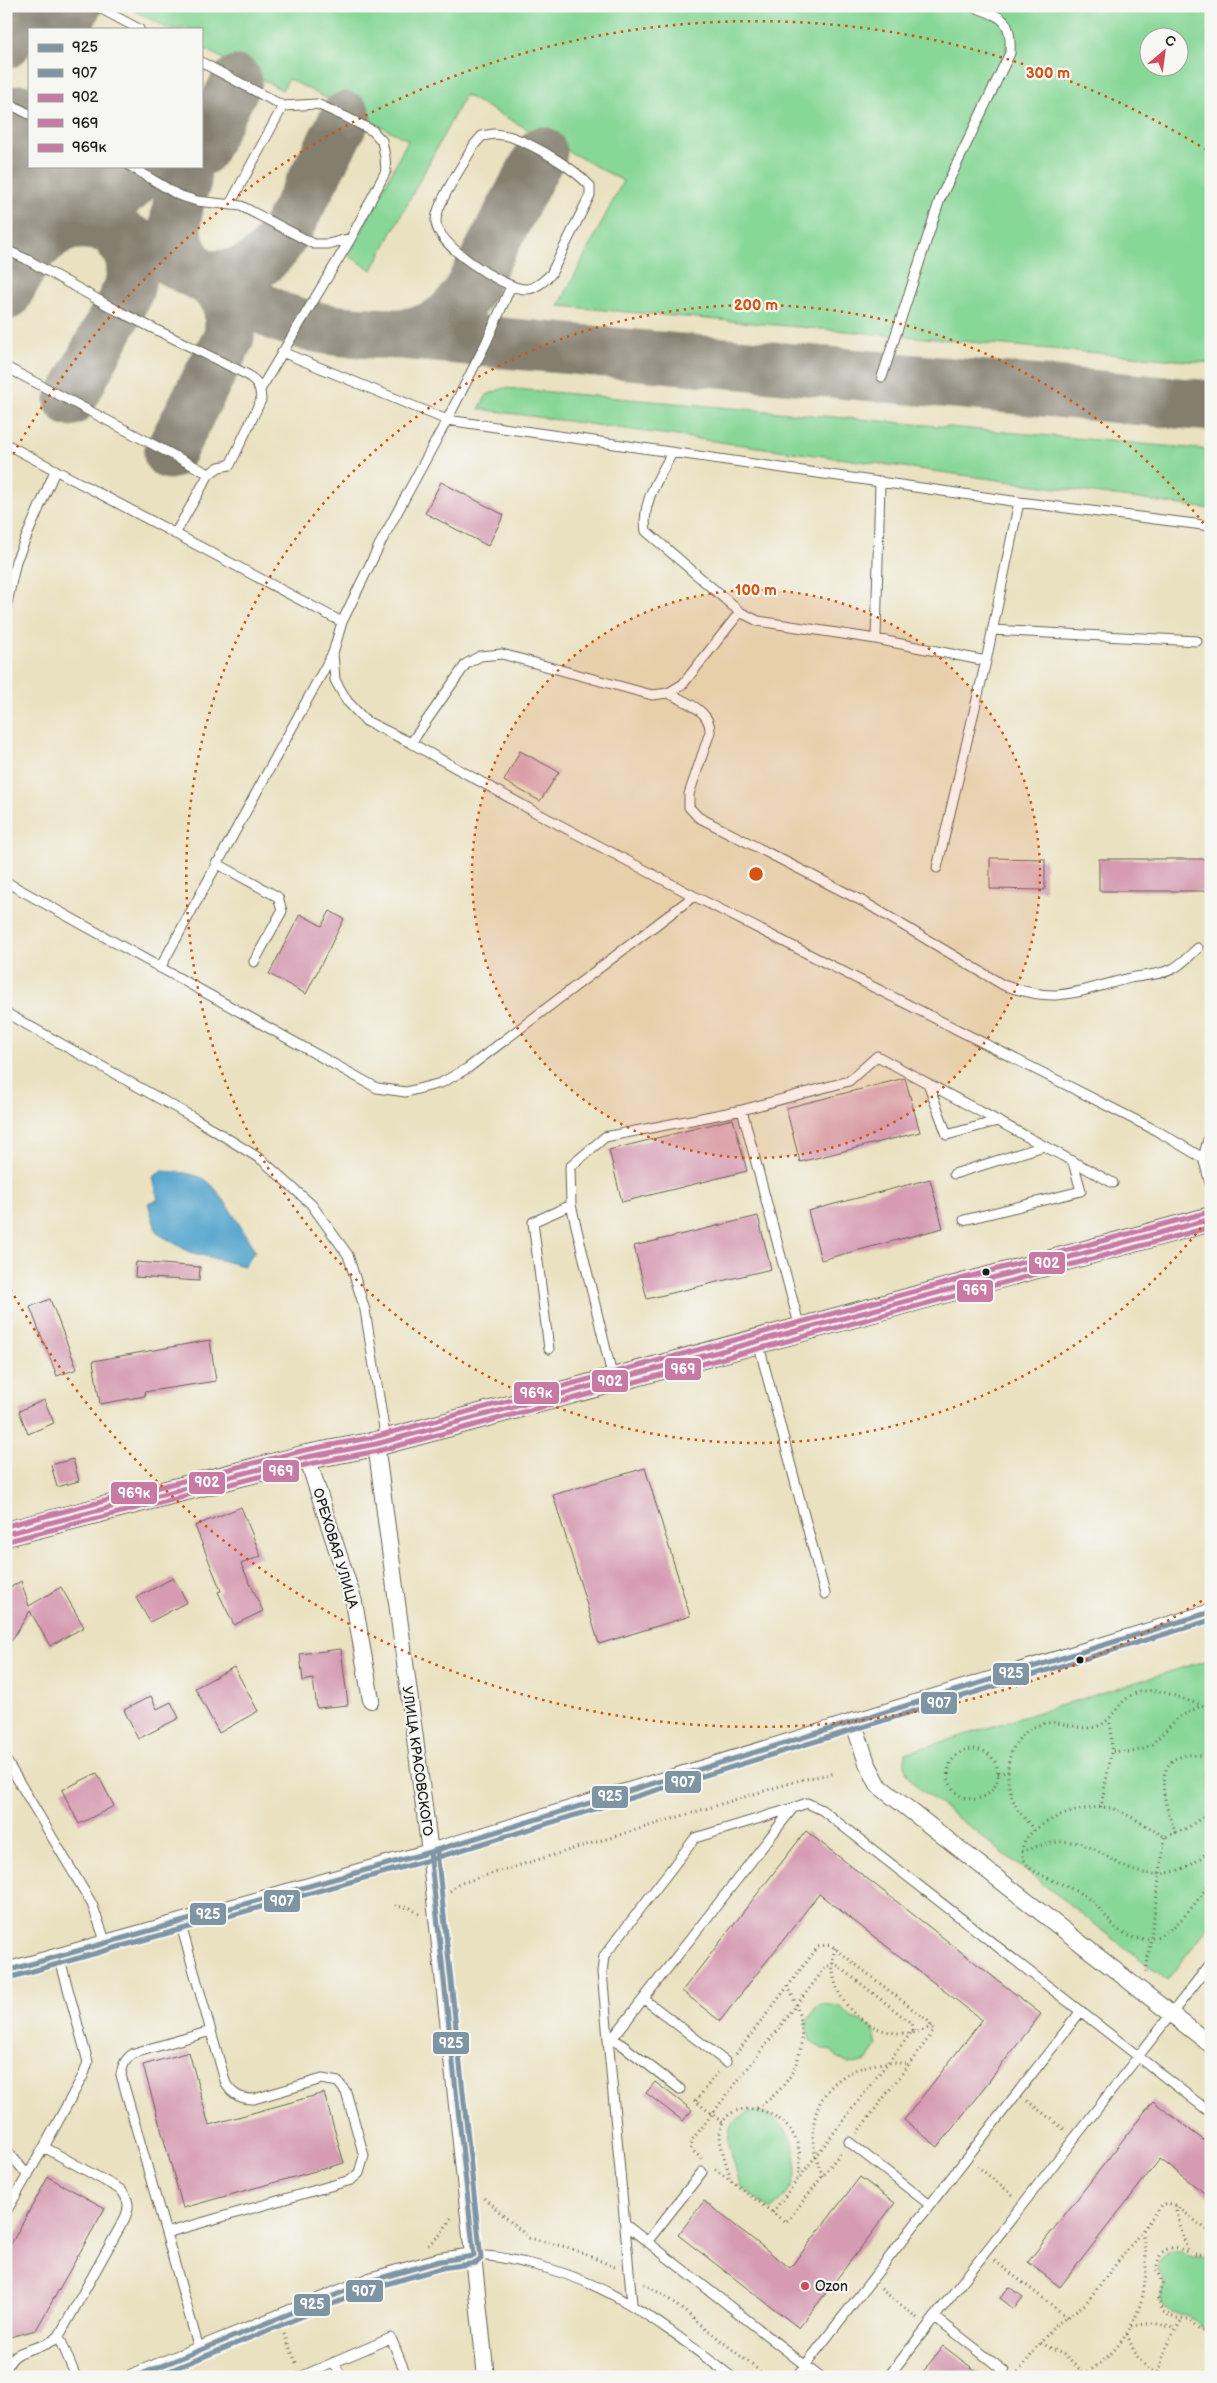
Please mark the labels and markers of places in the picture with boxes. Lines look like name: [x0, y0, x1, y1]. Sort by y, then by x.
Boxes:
centre of rings: [747, 865, 765, 883]
unlabelled marker: [981, 1267, 991, 1277]
unlabelled marker: [1075, 1655, 1085, 1665]
place label: Ozon: [815, 2278, 848, 2295]
marker: Ozon: [799, 2280, 811, 2292]

